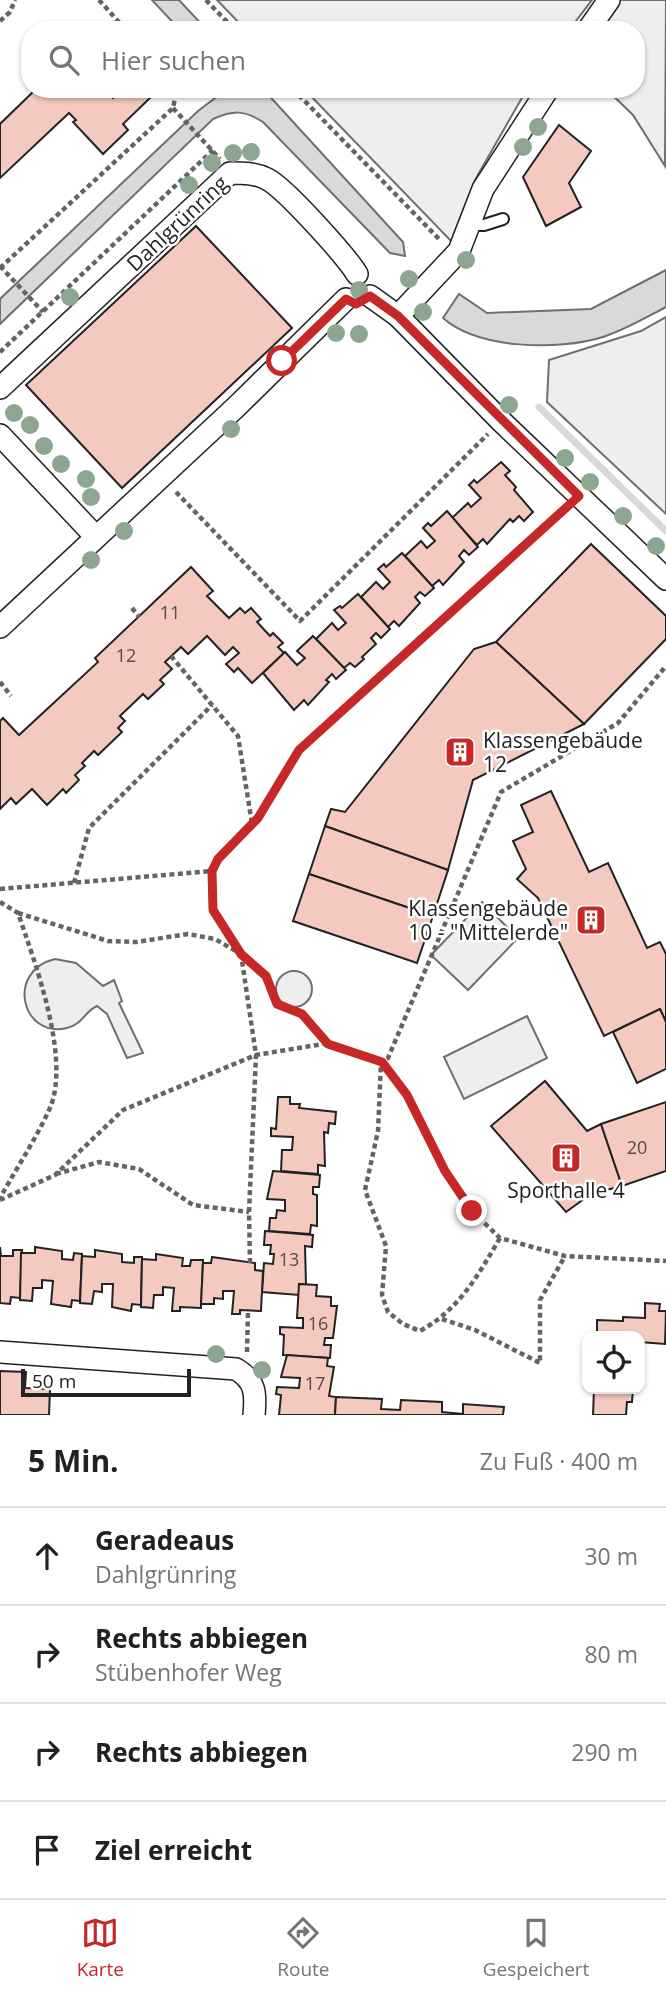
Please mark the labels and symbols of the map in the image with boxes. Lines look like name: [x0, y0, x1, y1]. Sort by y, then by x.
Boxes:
street label: Dahlgrünring: [120, 169, 234, 277]
route start: [266, 345, 297, 376]
house number: 11: [160, 600, 180, 624]
house number: 12: [116, 643, 136, 667]
place label: Klassengebäude 12: [483, 726, 643, 778]
building icon: Klassengebäude 12: [443, 735, 477, 769]
place label: Klassengebäude 10 - "Mittelerde": [408, 894, 568, 946]
building icon: Klassengebäude 10 - "Mittelerde": [574, 903, 608, 937]
house number: 20: [627, 1135, 647, 1159]
building icon: Sporthalle 4: [549, 1141, 583, 1175]
place label: Sporthalle 4: [507, 1176, 625, 1204]
route end: [456, 1195, 487, 1226]
house number: 13: [279, 1247, 299, 1271]
house number: 16: [308, 1311, 328, 1335]
scale bar: [21, 1366, 191, 1398]
house number: 17: [305, 1371, 325, 1395]

